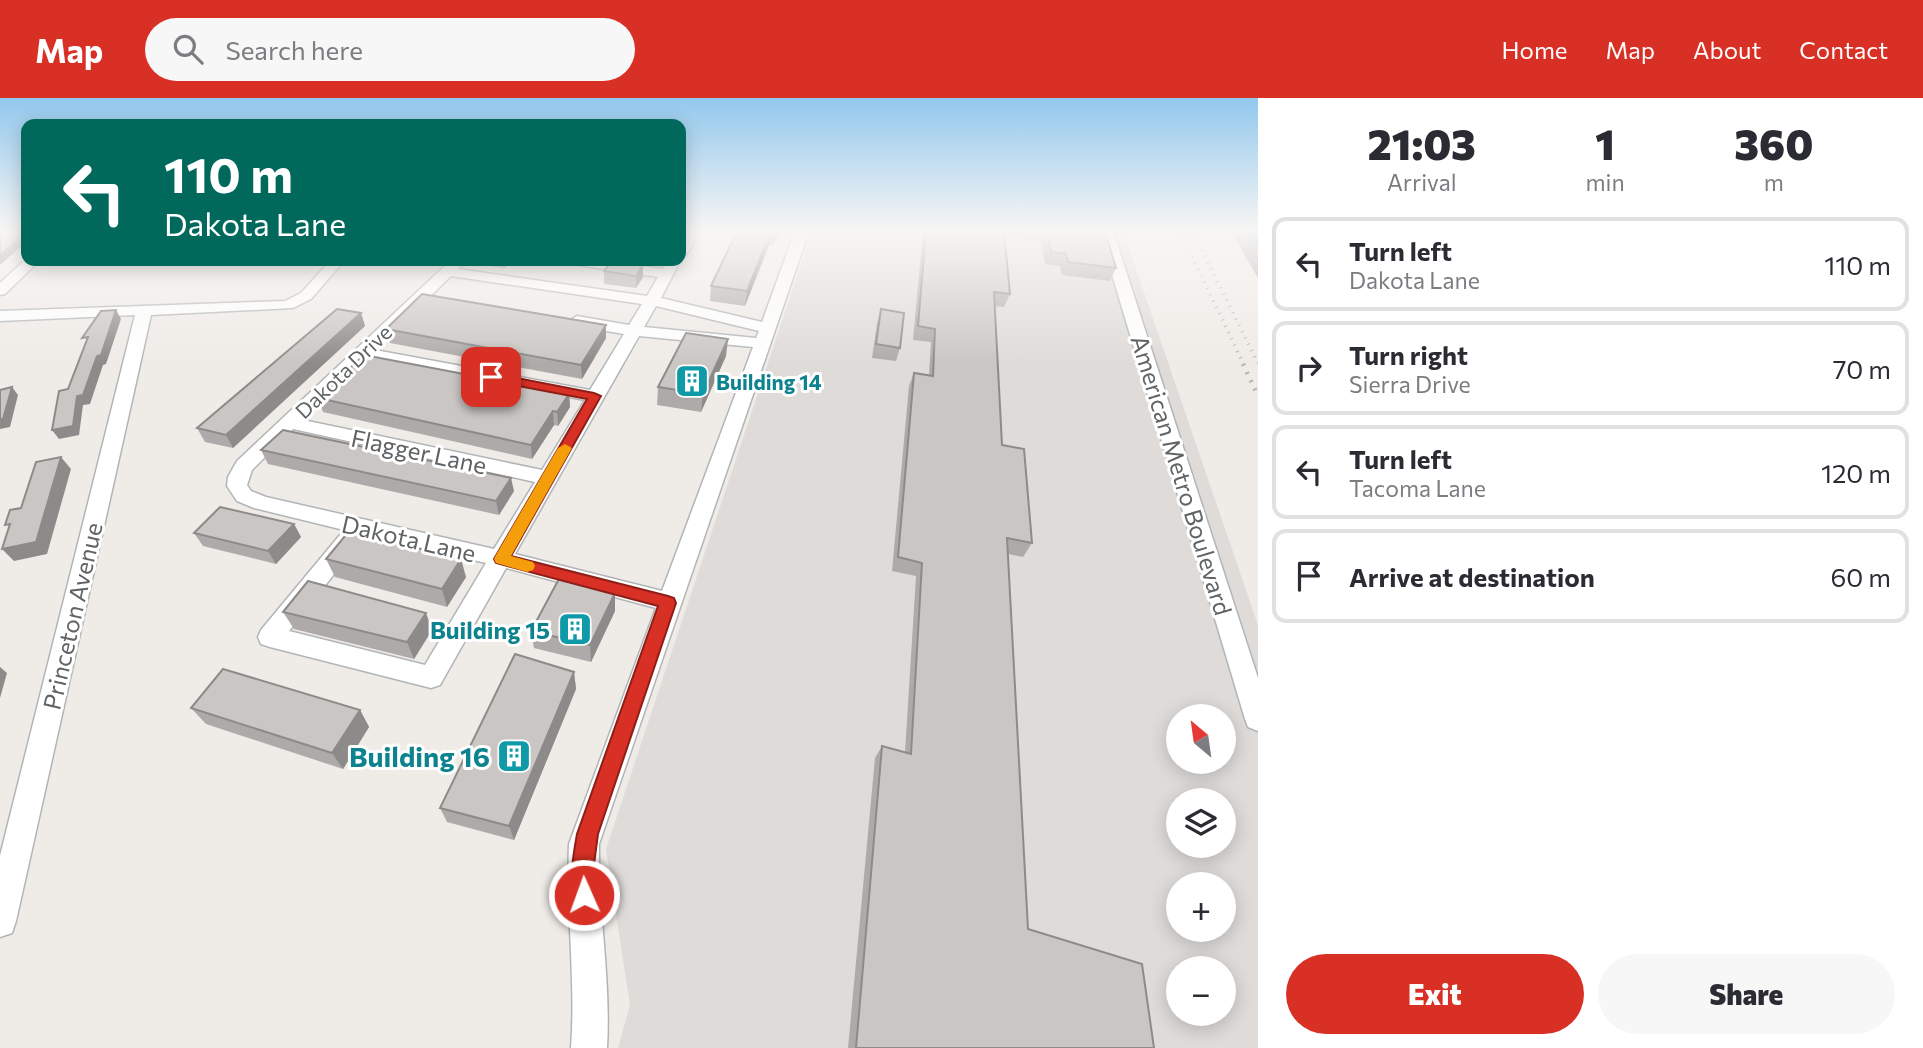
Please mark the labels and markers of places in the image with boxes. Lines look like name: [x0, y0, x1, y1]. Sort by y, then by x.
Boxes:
pin: [461, 347, 521, 407]
building icon: Building 14: [673, 362, 711, 400]
place label: Building 14: [716, 369, 822, 394]
building icon: Building 15: [556, 610, 594, 648]
place label: Building 15: [430, 615, 550, 644]
building icon: Building 16: [495, 737, 533, 775]
place label: Building 16: [349, 739, 490, 773]

